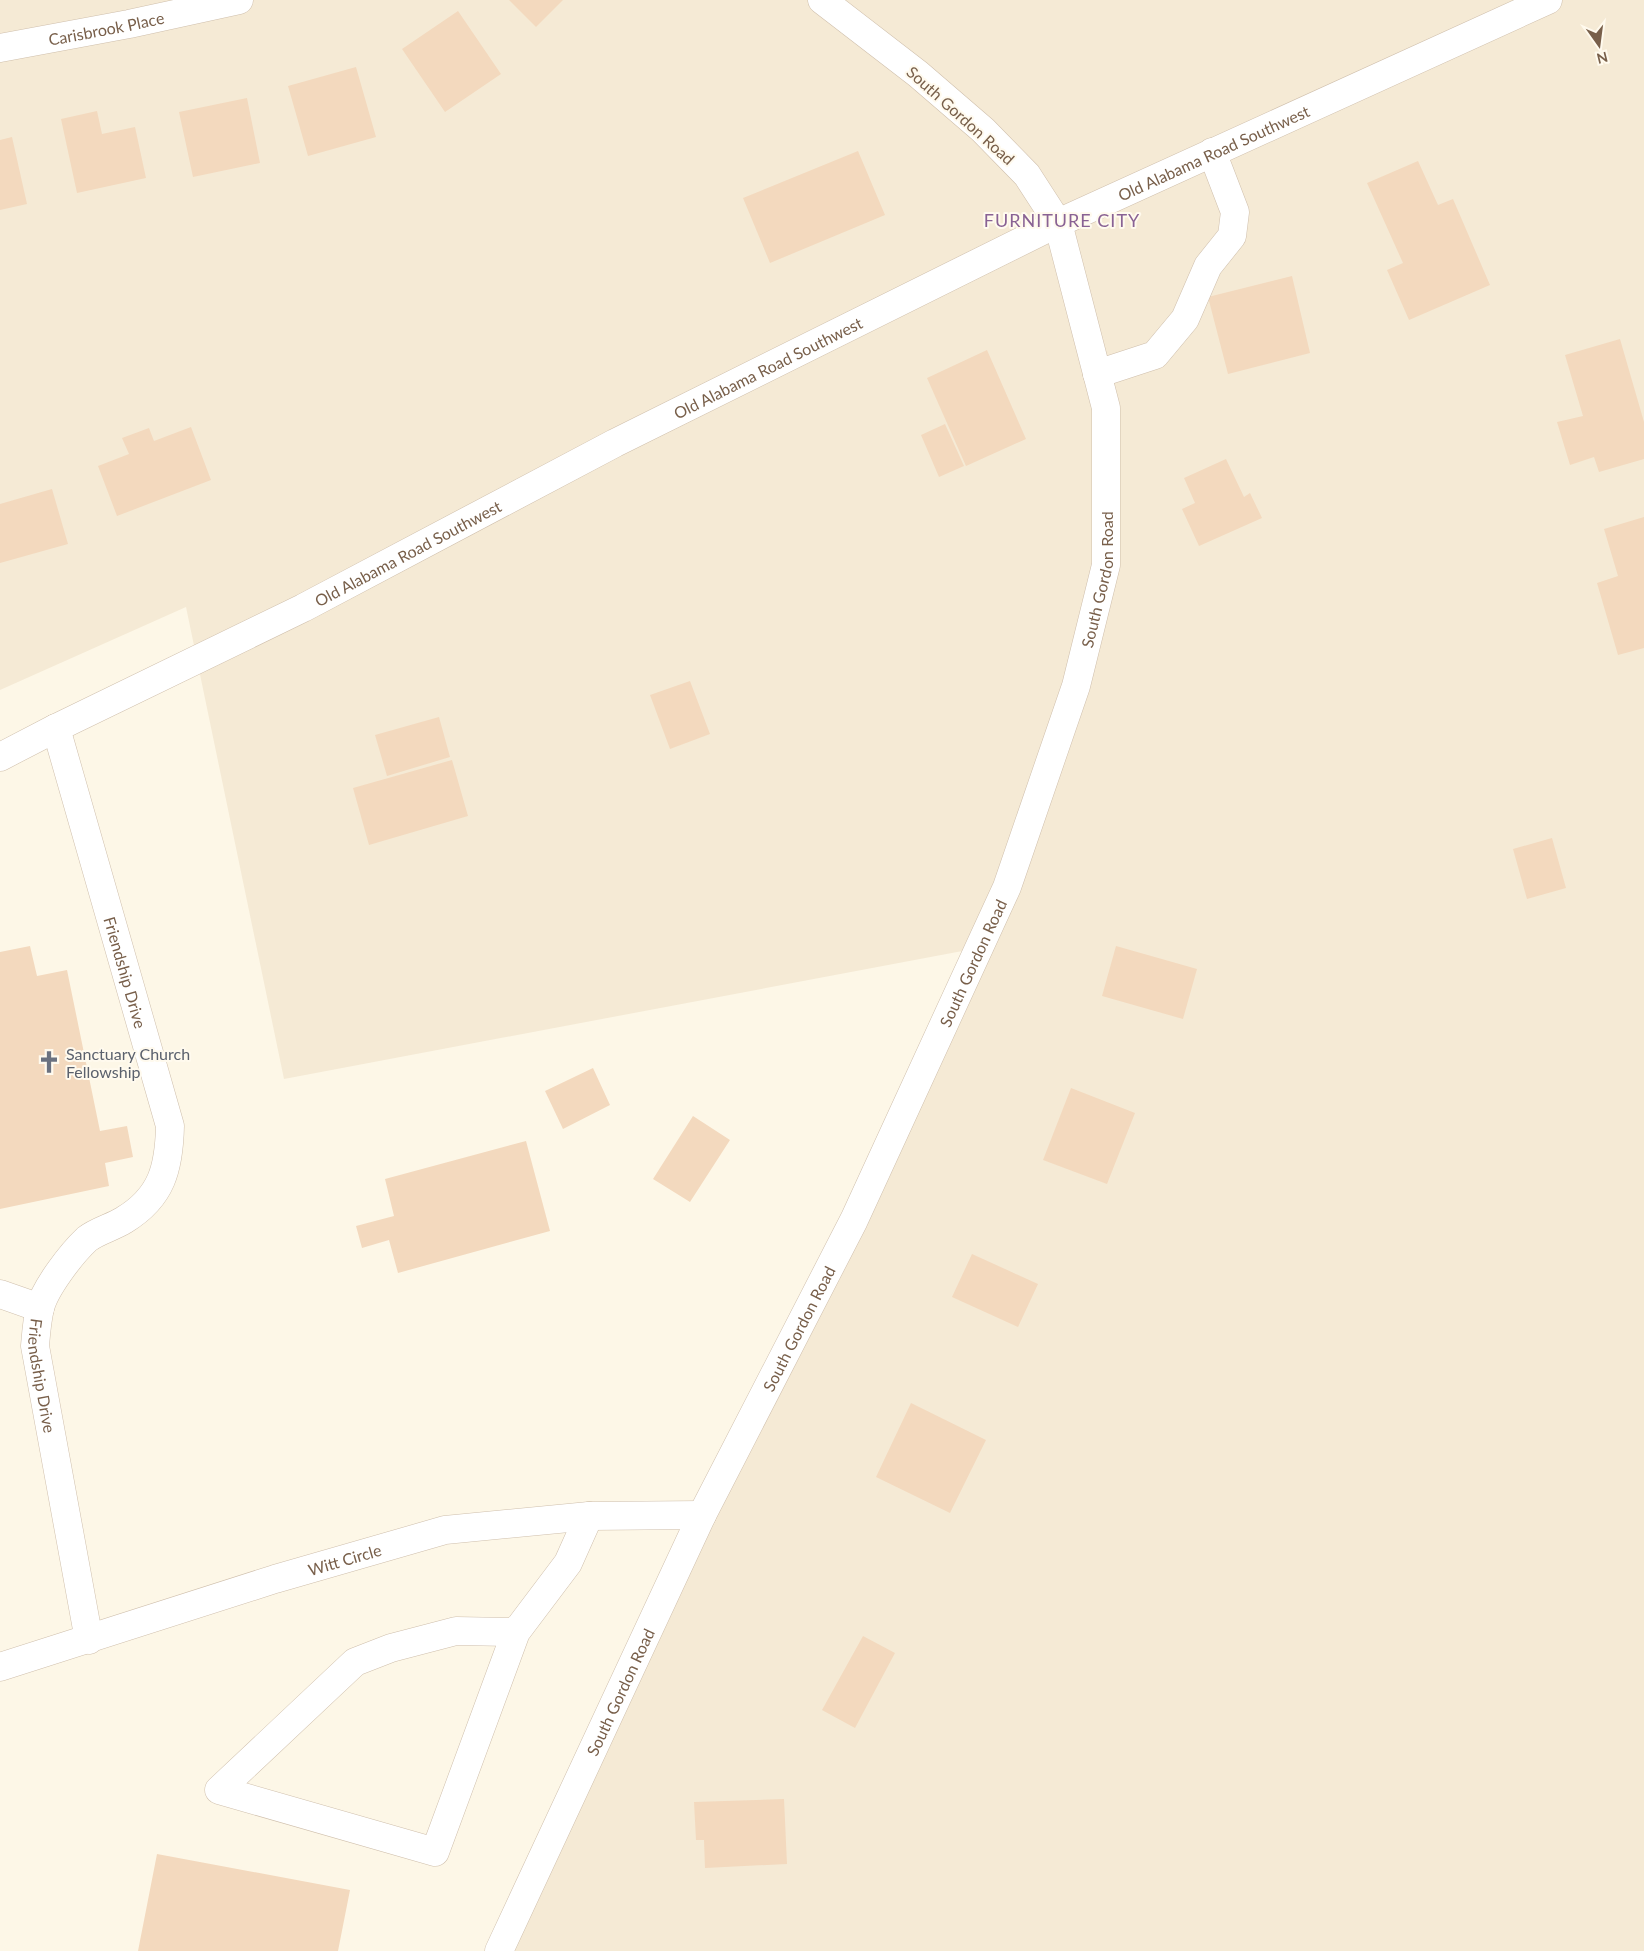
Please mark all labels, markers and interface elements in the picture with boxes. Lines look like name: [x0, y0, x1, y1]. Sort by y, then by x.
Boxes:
street label: Carisbrook Place: [47, 7, 166, 48]
north arrow: [1574, 20, 1624, 70]
text: N: [1595, 49, 1610, 68]
street label: South Gordon Road: [903, 62, 1019, 168]
street label: Old Alabama Road Southwest: [1115, 100, 1312, 204]
district label: FURNITURE CITY: [984, 209, 1140, 231]
street label: Old Alabama Road Southwest: [670, 312, 865, 422]
street label: Old Alabama Road Southwest: [311, 496, 504, 610]
street label: South Gordon Road: [1076, 511, 1116, 649]
street label: South Gordon Road: [935, 896, 1010, 1029]
street label: Friendship Drive: [101, 914, 151, 1030]
place label: Sanctuary Church Fellowship: [66, 1044, 190, 1081]
church icon: Sanctuary Church Fellowship: [36, 1049, 62, 1075]
street label: South Gordon Road: [758, 1262, 838, 1394]
street label: Friendship Drive: [26, 1318, 60, 1434]
street label: Witt Circle: [306, 1539, 383, 1579]
street label: South Gordon Road: [582, 1625, 658, 1758]

